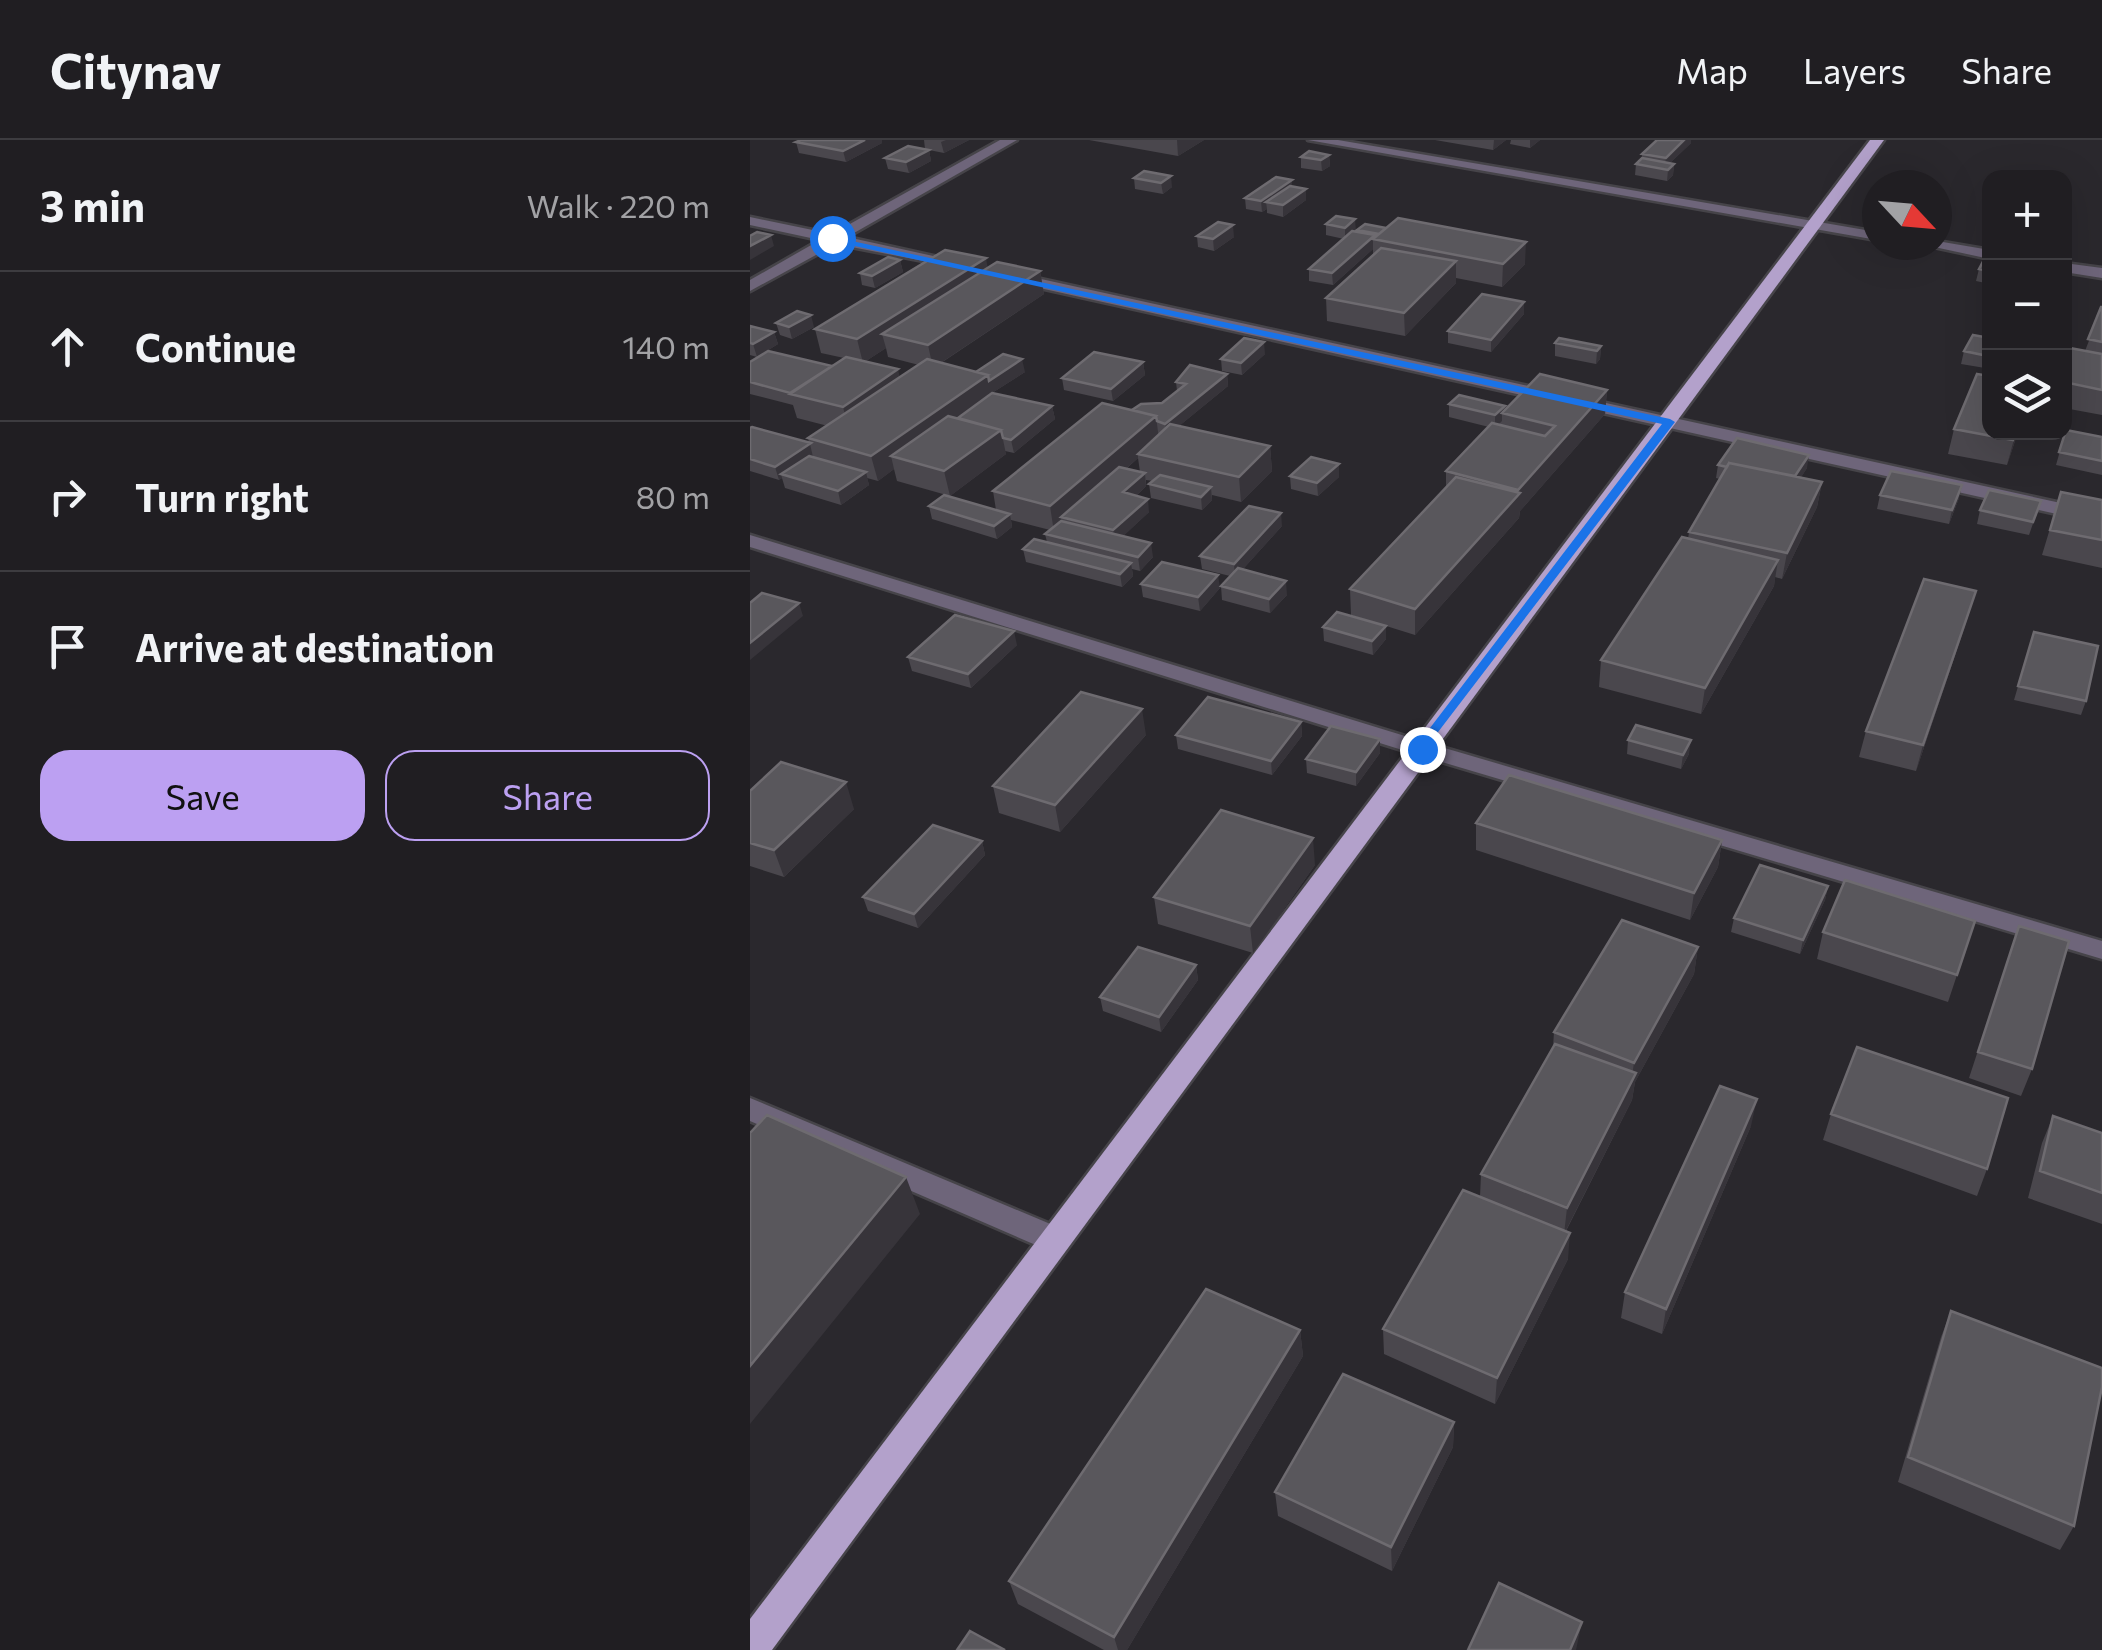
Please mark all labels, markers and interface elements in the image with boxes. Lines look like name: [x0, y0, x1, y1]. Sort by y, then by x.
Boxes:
text: Citynav: [50, 40, 221, 99]
text: Map: [1676, 48, 1748, 91]
text: Layers: [1803, 48, 1906, 91]
text: Share: [1961, 48, 2052, 91]
north arrow: [1862, 170, 1952, 260]
map controls: [1982, 170, 2072, 440]
button: +: [1982, 170, 2072, 260]
text: 3 min: [40, 179, 145, 231]
text: Walk · 220 m: [527, 185, 710, 225]
route start: [810, 216, 856, 262]
button: −: [1982, 260, 2072, 350]
icon: ahead: [40, 319, 95, 374]
text: Continue: [135, 323, 296, 370]
text: 140 m: [622, 326, 710, 366]
button: layers: [1982, 350, 2072, 440]
icon: right: [40, 469, 95, 524]
text: Turn right: [135, 473, 309, 520]
text: 80 m: [636, 476, 710, 516]
icon: arrive: [40, 619, 95, 674]
text: Arrive at destination: [135, 623, 494, 670]
route end: [1400, 727, 1446, 773]
button: Save: [40, 750, 365, 841]
button: Share: [385, 750, 710, 841]

